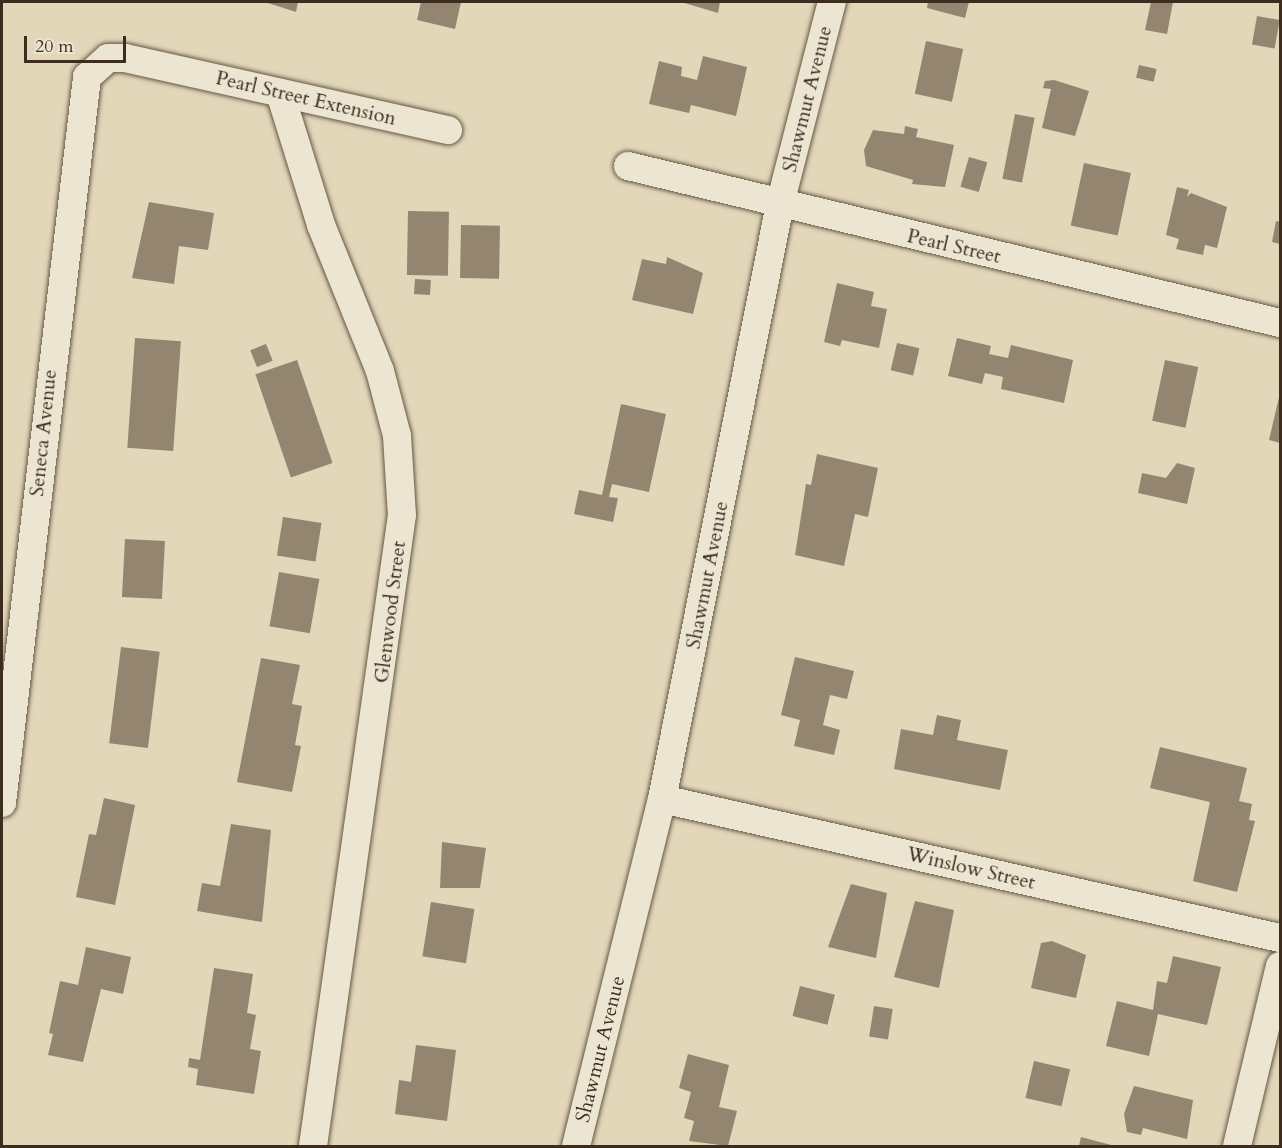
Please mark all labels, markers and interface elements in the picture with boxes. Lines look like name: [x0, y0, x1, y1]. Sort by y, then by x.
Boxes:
street label: Shawmut Avenue: [777, 23, 837, 175]
scale bar: [27, 24, 129, 62]
text: 20 m: [35, 34, 74, 59]
street label: Pearl Street Extension: [213, 66, 399, 130]
street label: Pearl Street: [905, 224, 1003, 268]
street label: Seneca Avenue: [24, 368, 62, 498]
street label: Shawmut Avenue: [681, 499, 733, 651]
street label: Glenwood Street: [369, 539, 411, 685]
street label: Winslow Street: [904, 842, 1038, 894]
street label: Shawmut Avenue: [570, 973, 630, 1125]

